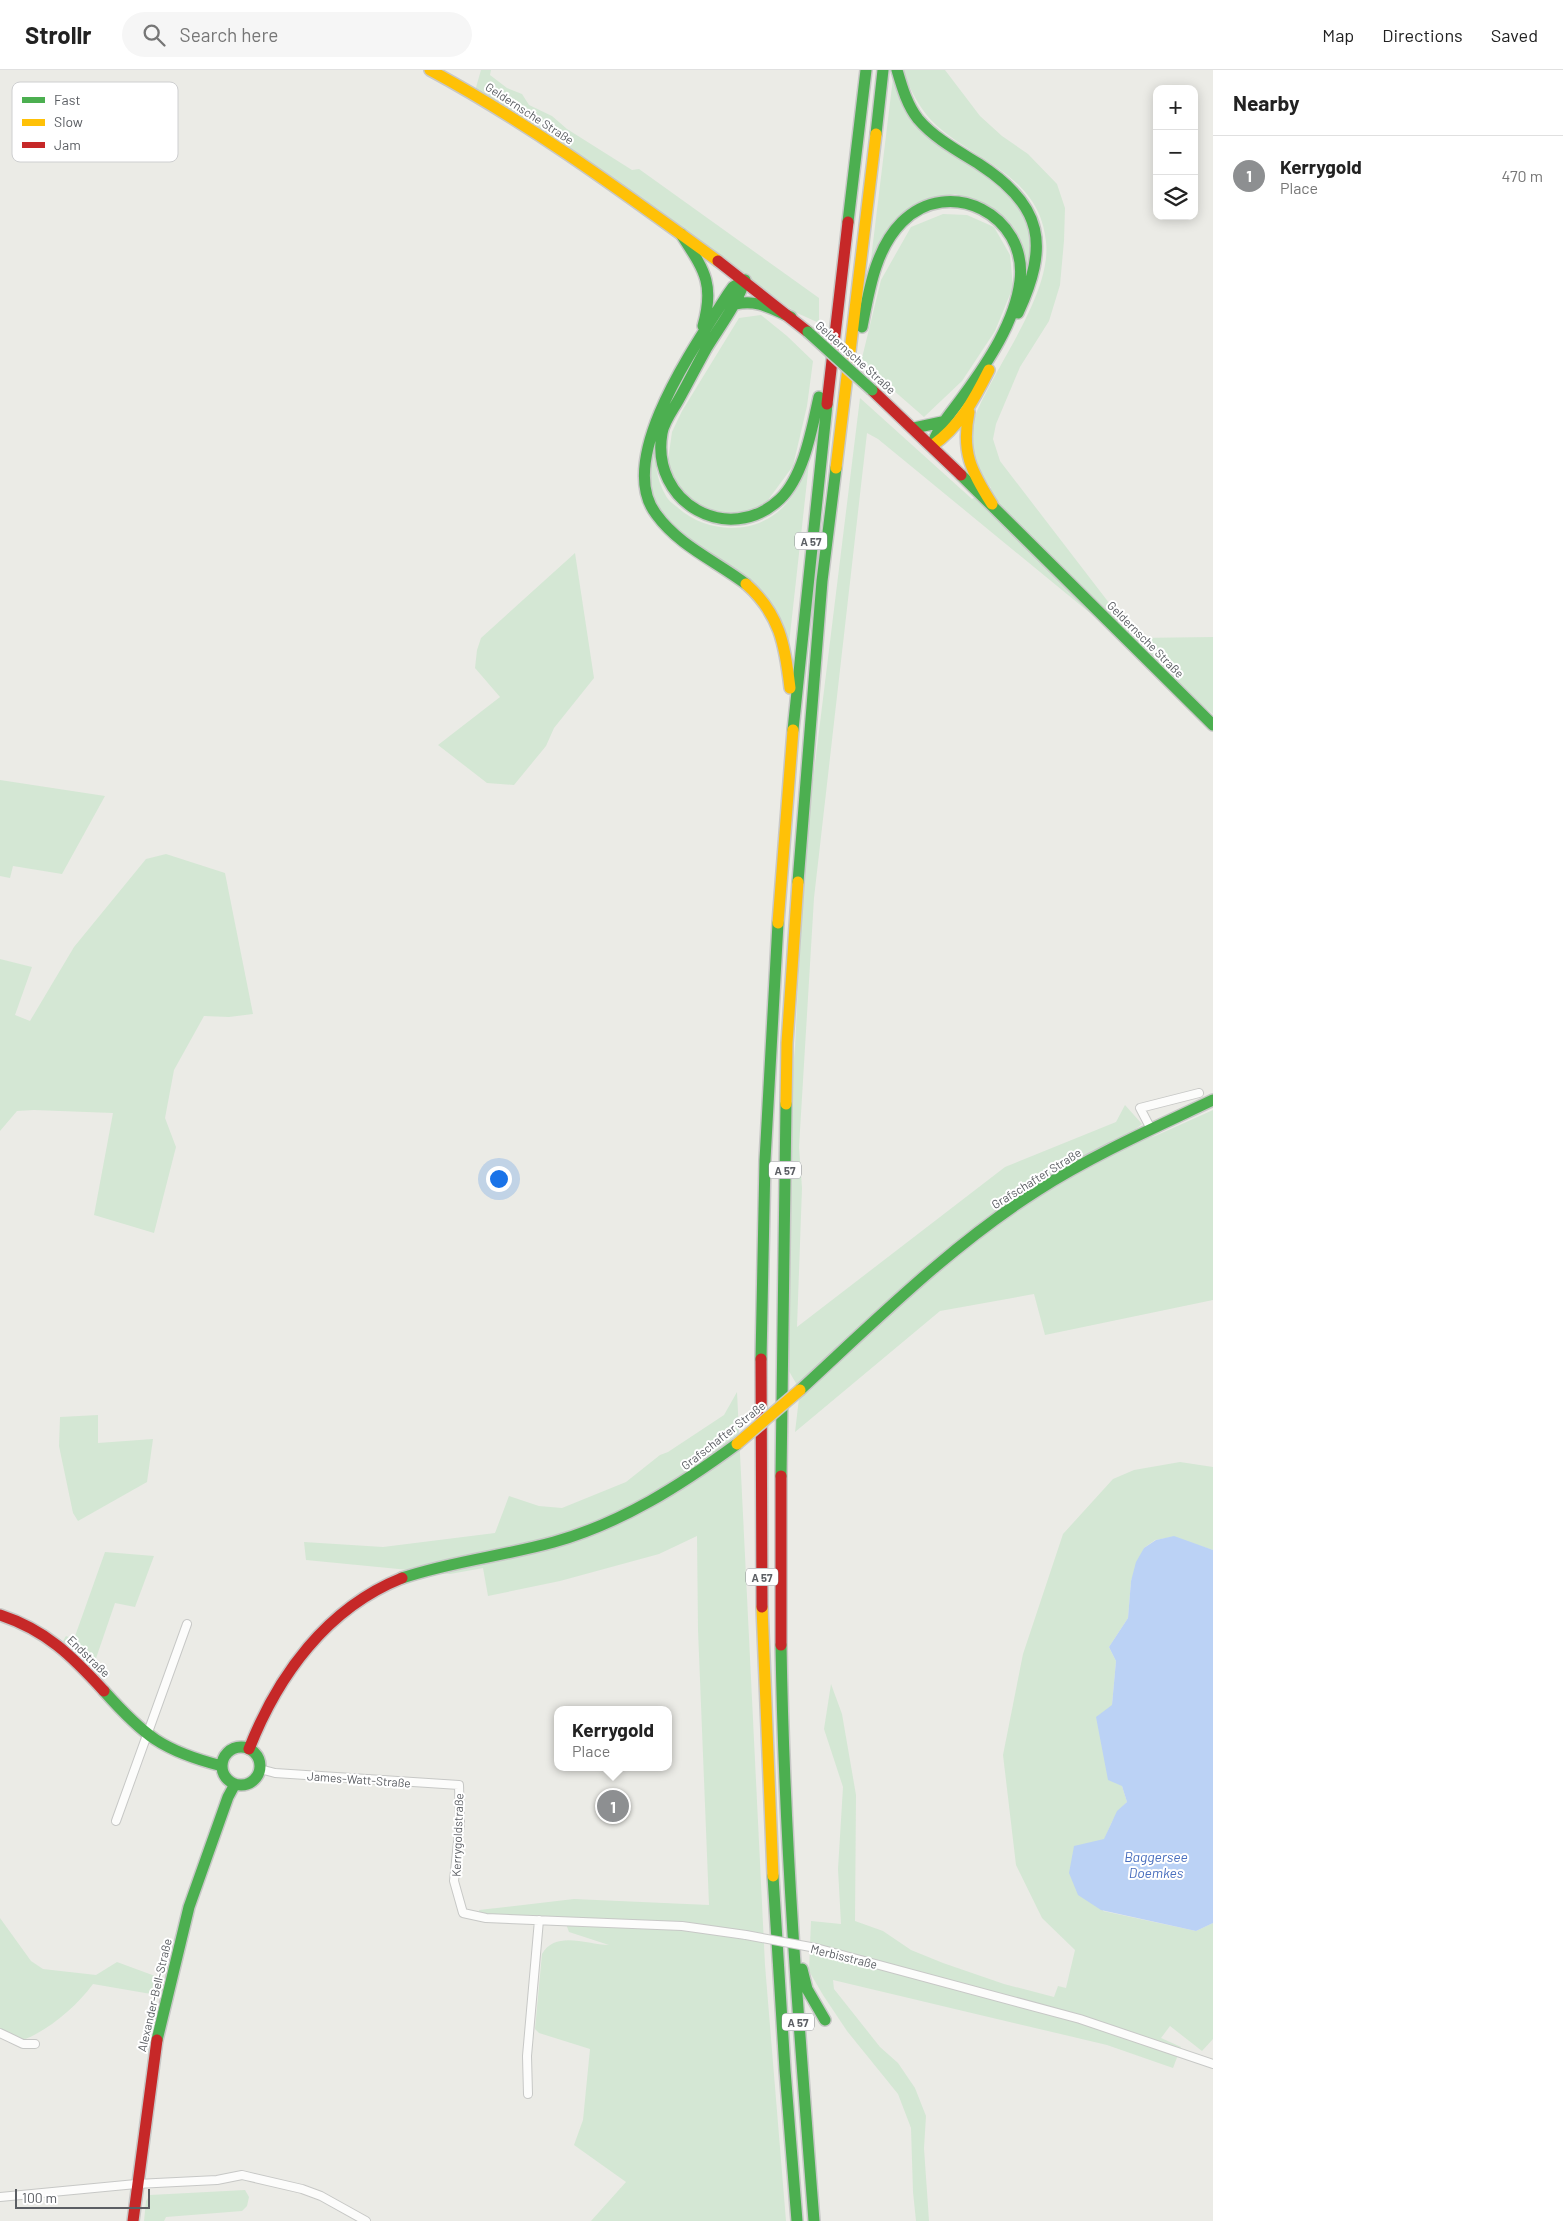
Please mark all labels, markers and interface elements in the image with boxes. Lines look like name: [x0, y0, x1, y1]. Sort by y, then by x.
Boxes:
search box: [122, 12, 472, 57]
text: Strollr: [25, 20, 92, 49]
icon: search: [140, 21, 168, 49]
text: Search here: [180, 23, 278, 46]
text: Map: [1322, 24, 1354, 46]
text: Directions: [1382, 24, 1463, 46]
text: Saved: [1491, 24, 1538, 46]
street label: Geldernsche Straße: [483, 79, 577, 147]
legend: [12, 82, 178, 162]
map controls: [1153, 85, 1198, 220]
button: +: [1153, 85, 1198, 130]
text: Nearby: [1233, 90, 1299, 115]
text: Fast: [54, 91, 80, 108]
text: Slow: [54, 113, 83, 130]
button: −: [1153, 130, 1198, 175]
text: Jam: [54, 136, 81, 153]
text: Kerrygold: [1280, 155, 1362, 178]
text: 1: [1246, 166, 1252, 185]
text: 470 m: [1502, 166, 1543, 185]
button: layers: [1153, 175, 1198, 220]
text: Place: [1280, 178, 1318, 197]
street label: Geldernsche Straße: [813, 318, 899, 396]
road number: A 57: [795, 532, 827, 550]
street label: Geldernsche Straße: [1105, 598, 1187, 680]
street label: Grafschafter Straße: [989, 1145, 1083, 1211]
road number: A 57: [769, 1162, 801, 1178]
your location: [486, 1166, 512, 1192]
street label: Grafschafter Straße: [678, 1398, 768, 1472]
road number: A 57: [746, 1568, 778, 1585]
street label: Endstraße: [65, 1632, 113, 1680]
popup: [554, 1706, 672, 1771]
text: Kerrygold: [572, 1718, 654, 1741]
text: Place: [572, 1741, 610, 1760]
street label: James-Watt-Straße: [307, 1768, 411, 1790]
pin: 1: [597, 1787, 629, 1825]
street label: Kerrygoldstraße: [449, 1793, 465, 1877]
water label: Baggersee Doemkes: [1124, 1848, 1188, 1881]
street label: Alexander-Bell-Straße: [134, 1937, 174, 2053]
street label: Merbisstraße: [809, 1941, 879, 1971]
road number: A 57: [782, 2014, 814, 2030]
scale bar: [15, 2186, 150, 2209]
text: 100 m: [22, 2189, 57, 2206]

